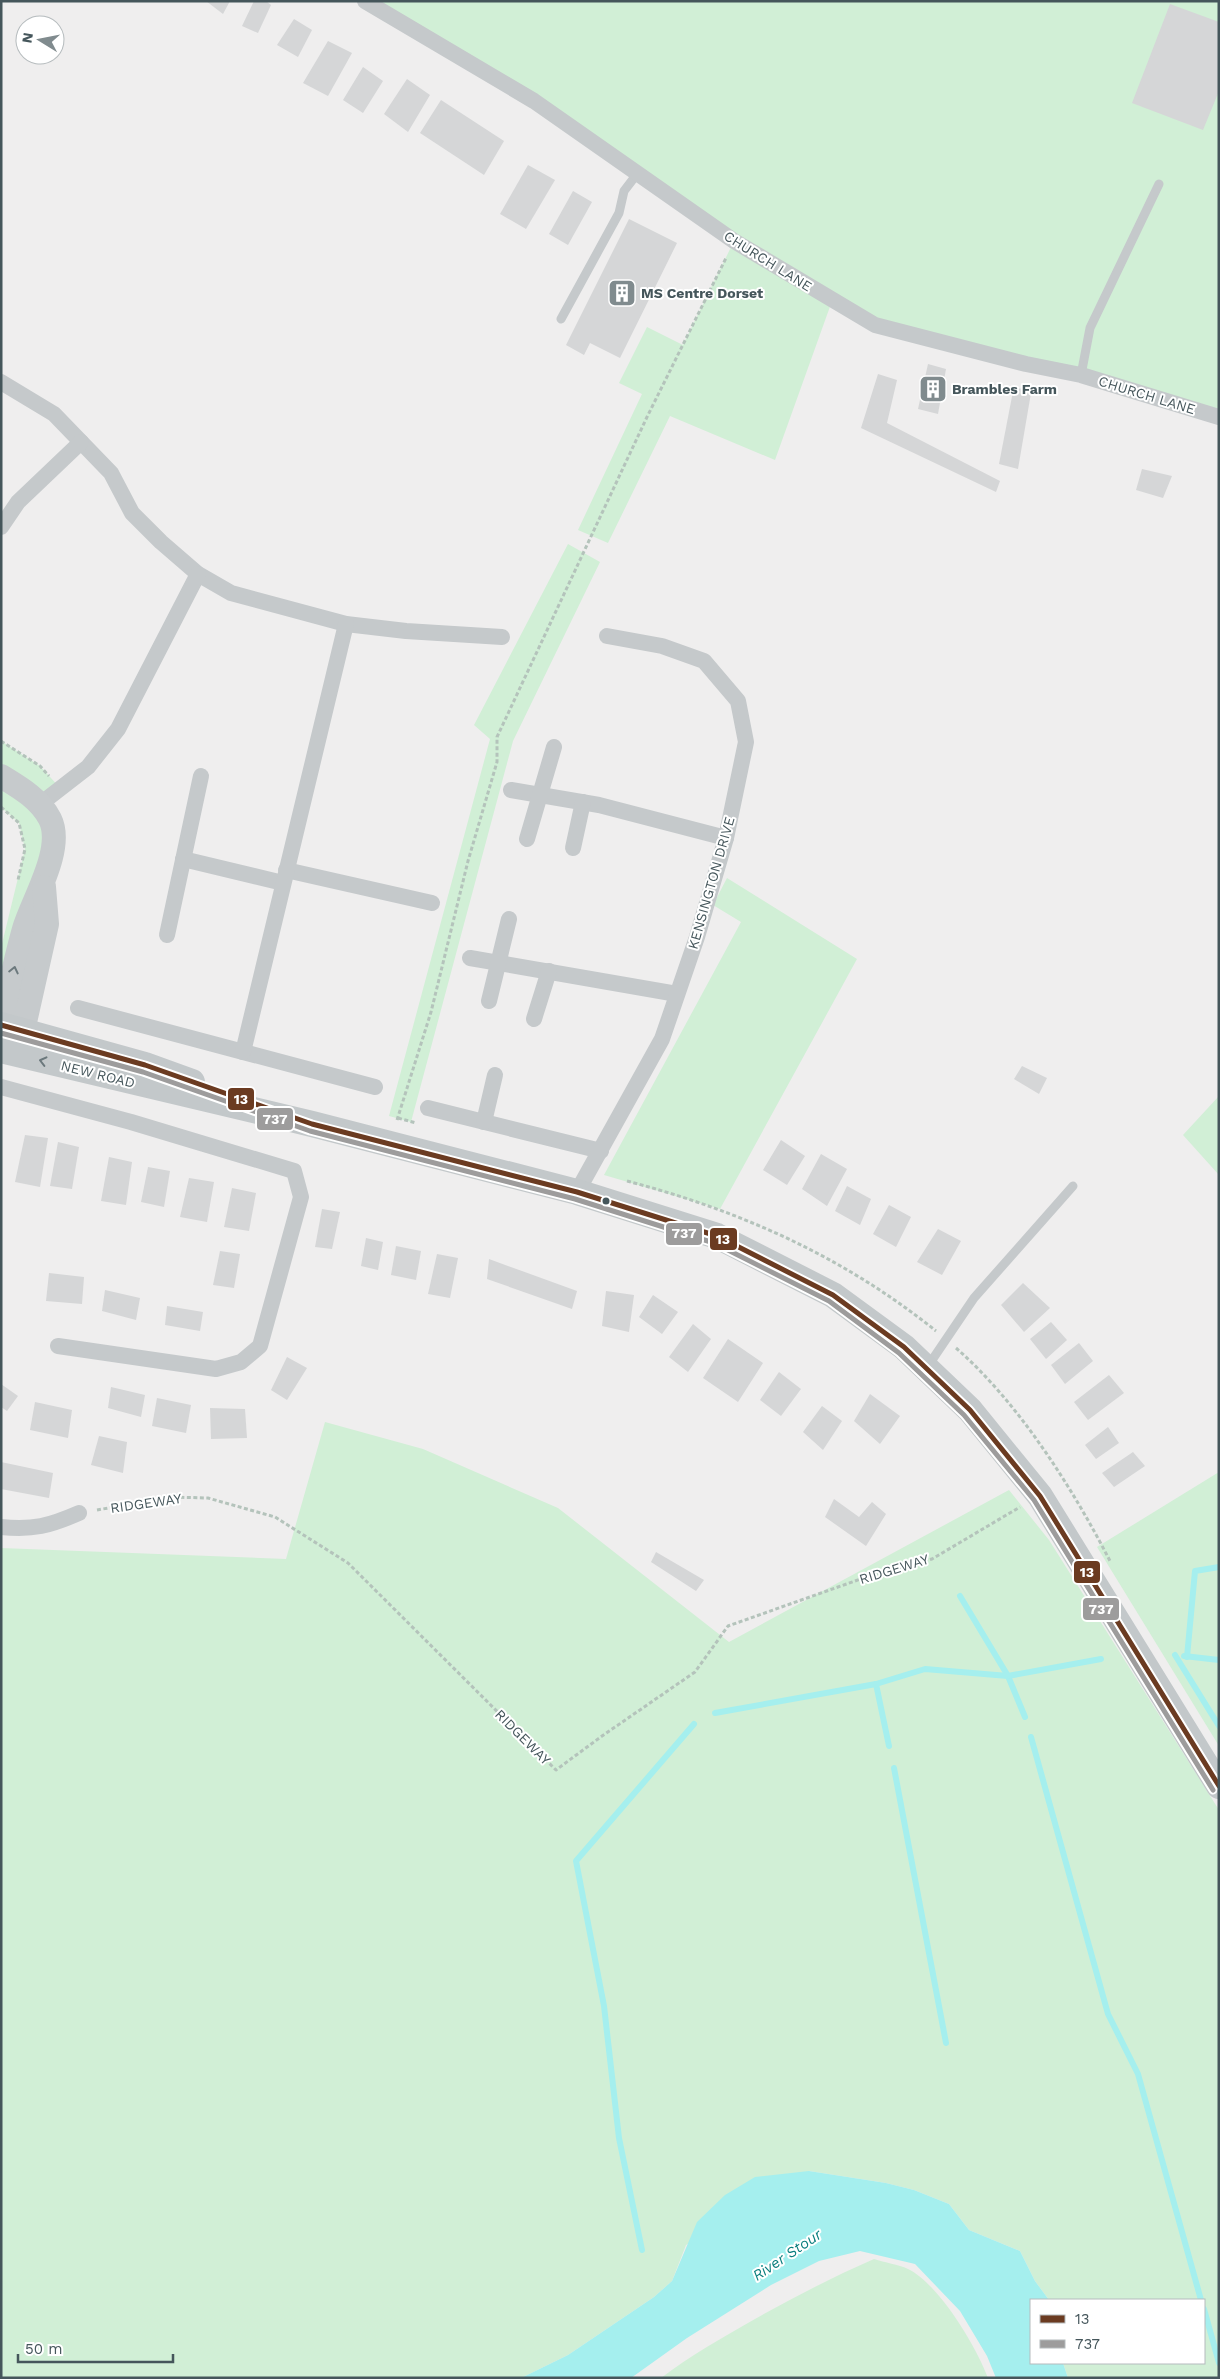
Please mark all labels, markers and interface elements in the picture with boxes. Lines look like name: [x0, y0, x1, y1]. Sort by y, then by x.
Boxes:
north arrow: [15, 15, 65, 65]
text: N: [18, 31, 36, 44]
street label: CHURCH LANE: [721, 228, 815, 294]
building icon: MS Centre Dorset: [607, 278, 637, 308]
place label: MS Centre Dorset: [641, 285, 763, 301]
street label: CHURCH LANE: [1097, 373, 1197, 417]
building icon: Brambles Farm: [918, 374, 948, 404]
place label: Brambles Farm: [952, 381, 1057, 397]
street label: KENSINGTON DRIVE: [684, 815, 738, 951]
one-way arrow: [8, 965, 19, 974]
one-way arrow: [39, 1056, 48, 1067]
street label: NEW ROAD: [59, 1057, 137, 1091]
line badge: 13: [227, 1087, 255, 1111]
text: 13: [234, 1091, 248, 1107]
line badge: 737: [256, 1107, 294, 1131]
text: 737: [263, 1111, 288, 1127]
unlabelled marker: [601, 1196, 611, 1206]
line badge: 737: [665, 1222, 703, 1246]
text: 737: [672, 1225, 697, 1241]
line badge: 13: [709, 1227, 738, 1251]
text: 13: [716, 1231, 730, 1247]
street label: RIDGEWAY: [109, 1490, 183, 1516]
street label: RIDGEWAY: [857, 1551, 931, 1587]
line badge: 13: [1073, 1560, 1101, 1584]
text: 13: [1080, 1564, 1094, 1580]
line badge: 737: [1082, 1597, 1120, 1621]
text: 737: [1089, 1601, 1114, 1617]
street label: RIDGEWAY: [492, 1706, 554, 1768]
water label: River Stour: [749, 2225, 826, 2285]
legend: [1030, 2299, 1205, 2364]
text: 13: [1075, 2310, 1090, 2328]
scale bar: [18, 2332, 172, 2364]
text: 737: [1075, 2335, 1100, 2353]
text: 50 m: [25, 2340, 62, 2358]

